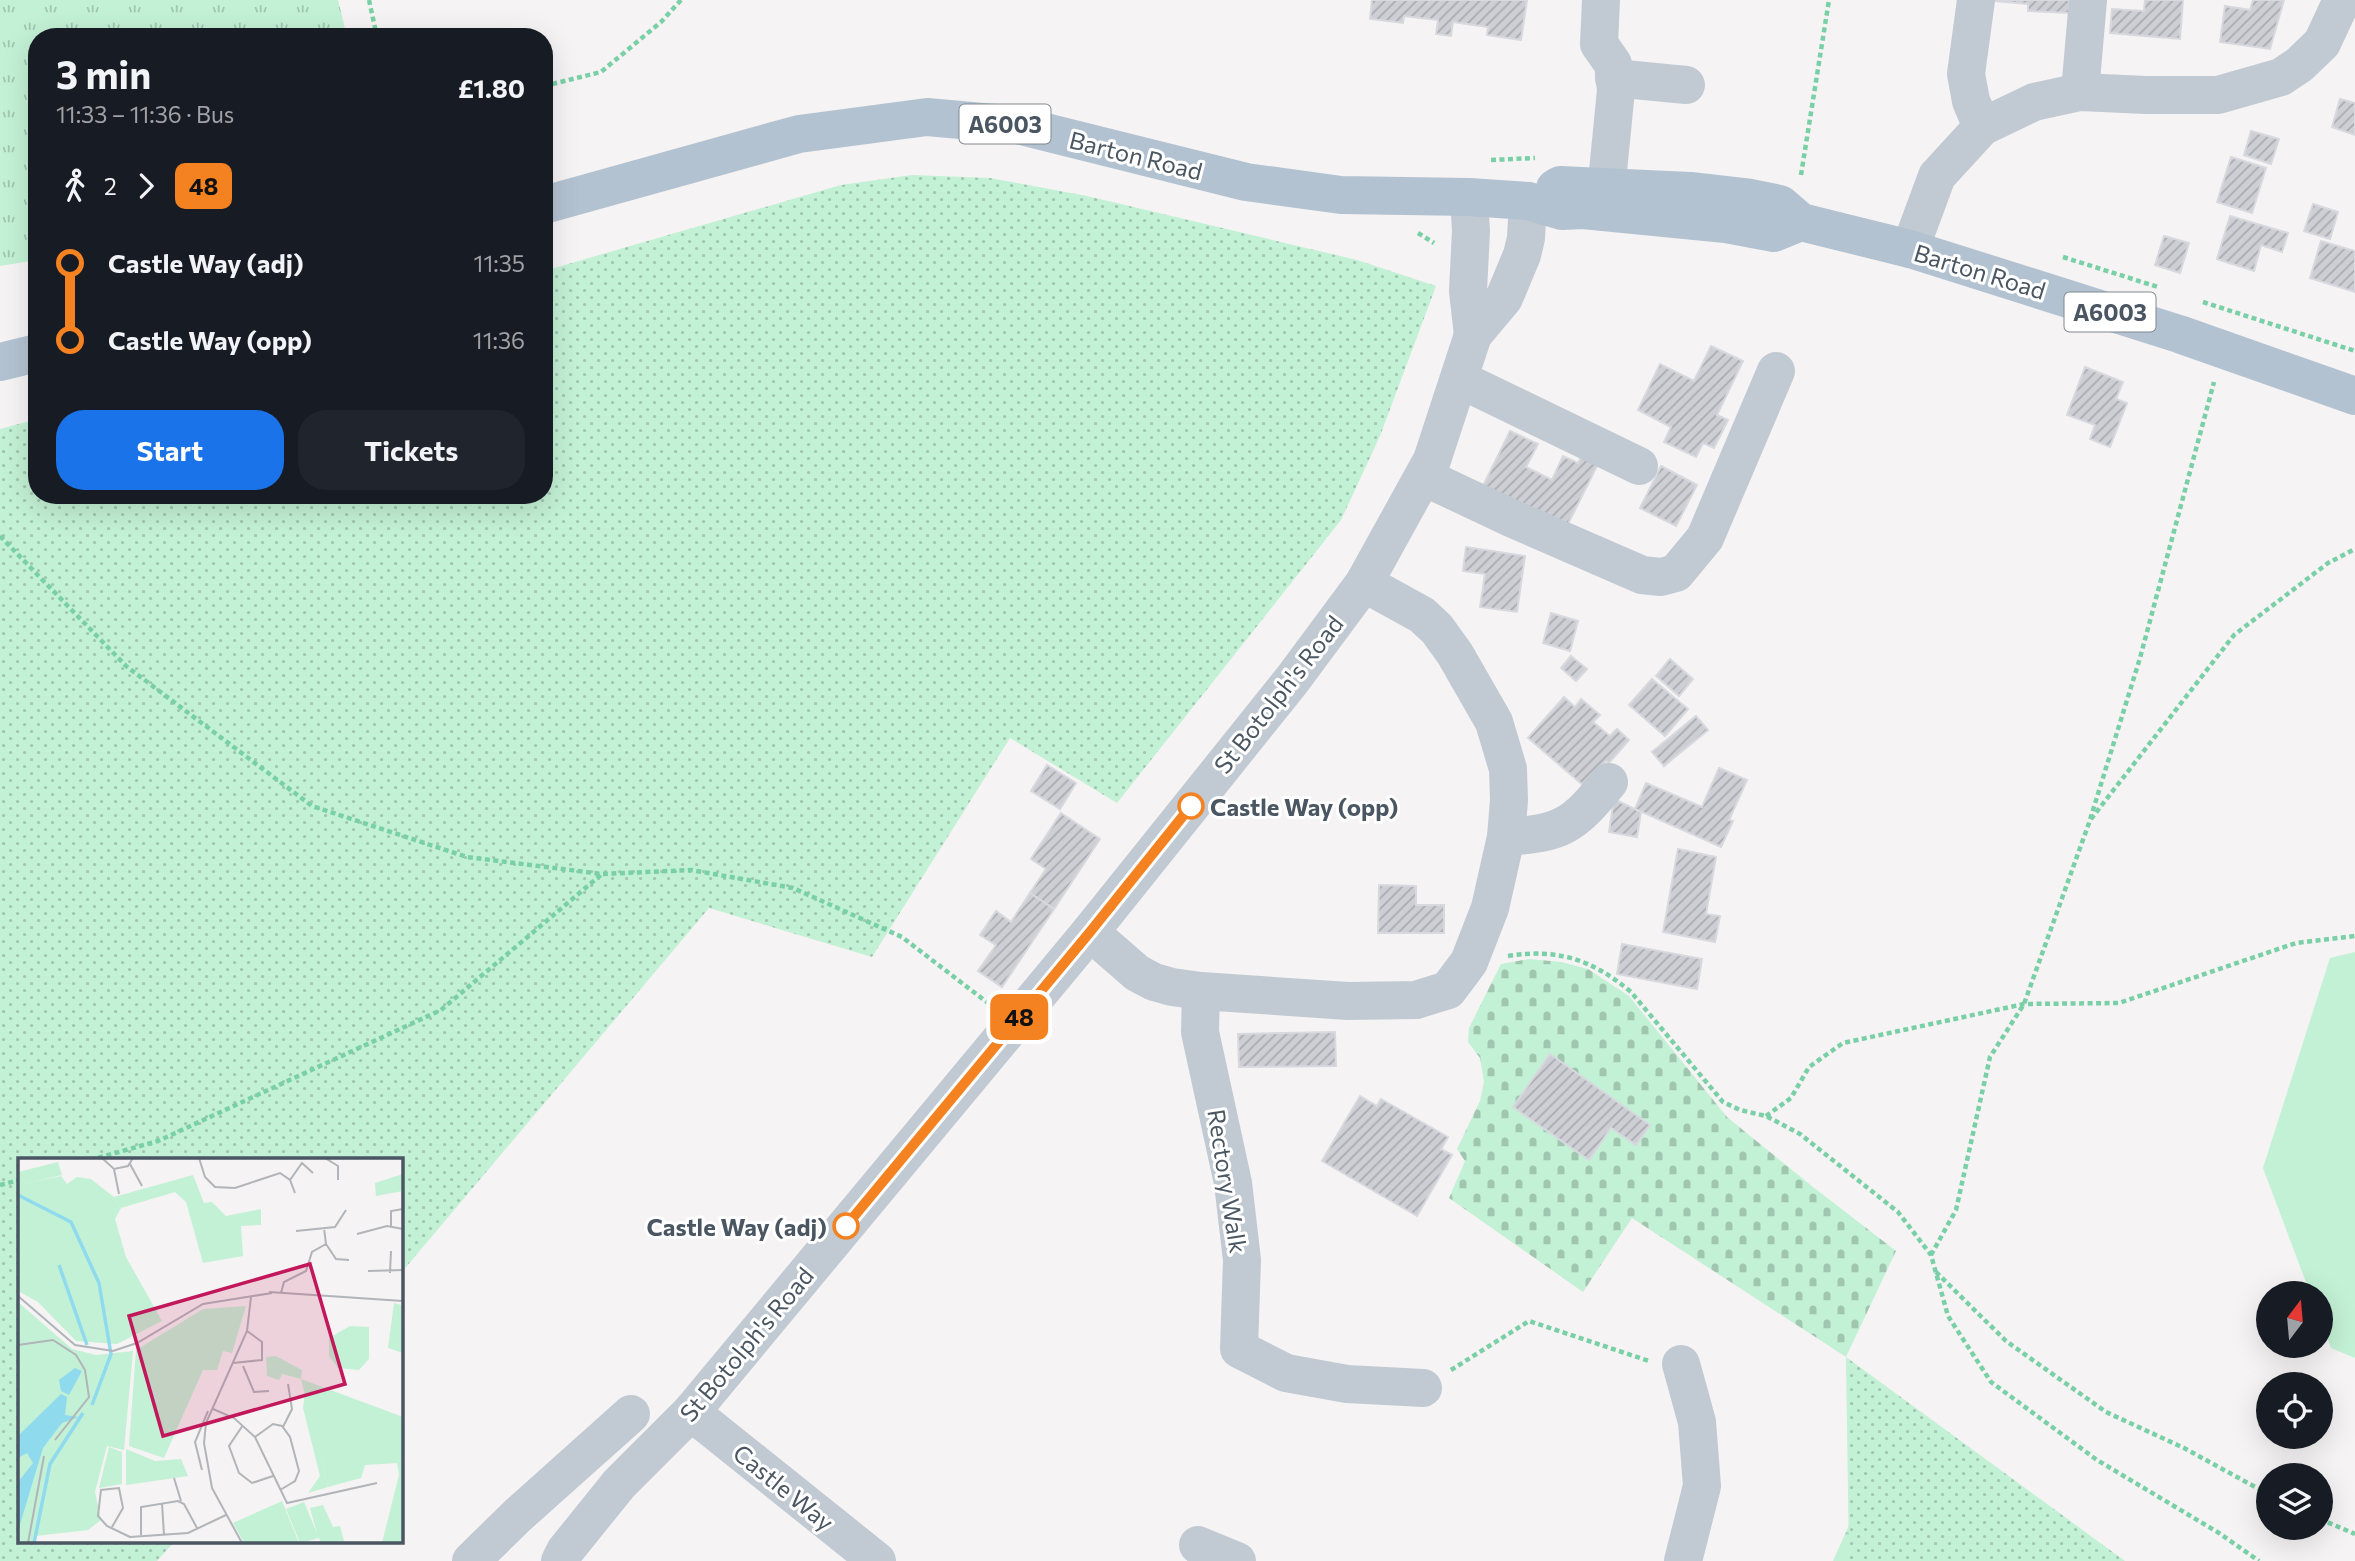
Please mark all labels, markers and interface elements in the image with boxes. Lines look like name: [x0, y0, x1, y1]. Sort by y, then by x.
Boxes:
text: 3 min: [56, 50, 151, 97]
text: £1.80: [458, 72, 525, 103]
text: 11:33 – 11:36 · Bus: [56, 100, 234, 128]
road number: A6003: [960, 105, 1050, 144]
street label: Barton Road: [1066, 124, 1206, 186]
icon: walk: [56, 167, 94, 205]
icon: forward: [127, 167, 165, 205]
text: 48: [189, 171, 218, 200]
text: 2: [104, 172, 117, 200]
street label: Barton Road: [1911, 237, 2049, 305]
text: Castle Way (adj): [108, 247, 304, 278]
text: 11:35: [474, 249, 525, 277]
road number: A6003: [2064, 292, 2156, 332]
text: Castle Way (opp): [108, 324, 312, 355]
text: 11:36: [473, 326, 525, 354]
button: Start: [56, 410, 284, 490]
button: Tickets: [298, 410, 525, 490]
street label: St Botolph's Road: [1207, 609, 1349, 779]
place label: Castle Way (opp): [1210, 792, 1398, 821]
marker: Castle Way (opp): [1178, 793, 1204, 819]
line badge: 48: [988, 994, 1050, 1040]
text: 48: [1004, 1002, 1034, 1031]
street label: Rectory Walk: [1202, 1107, 1254, 1255]
inset map: [18, 1158, 402, 1544]
place label: Castle Way (adj): [646, 1212, 827, 1241]
marker: Castle Way (adj): [833, 1213, 859, 1239]
street label: St Botolph's Road: [673, 1261, 819, 1427]
north arrow: [2256, 1281, 2333, 1358]
map controls: [2256, 1281, 2333, 1540]
button: locate: [2256, 1372, 2333, 1449]
street label: Castle Way: [728, 1438, 840, 1536]
button: layers: [2256, 1463, 2333, 1540]

